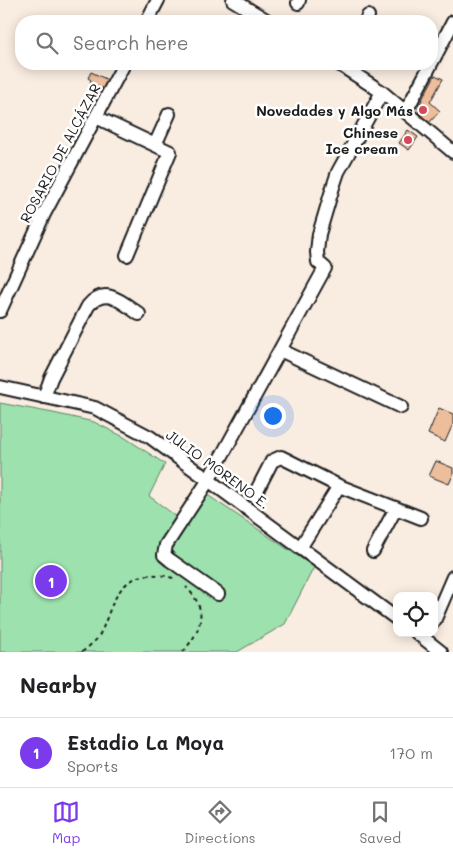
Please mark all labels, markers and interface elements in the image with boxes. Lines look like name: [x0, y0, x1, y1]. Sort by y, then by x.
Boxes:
search box: [15, 15, 438, 70]
icon: search: [33, 29, 61, 57]
text: Search here: [73, 30, 189, 55]
street label: ROSARIO DE ALCÁZAR: [15, 80, 105, 226]
place label: Novedades y Algo Más: [256, 101, 413, 120]
marker: Novedades y Algo Más: [417, 104, 429, 116]
place label: Chinese Ice cream: [325, 123, 398, 158]
marker: Chinese Ice cream: [402, 134, 414, 146]
your location: [260, 403, 286, 429]
street label: JULIO MORENO E.: [162, 425, 274, 513]
pin: 1: [35, 562, 67, 600]
map controls: [393, 592, 438, 637]
button: locate: [393, 592, 438, 637]
text: Nearby: [20, 671, 97, 698]
text: Estadio La Moya: [67, 730, 224, 755]
text: 1: [32, 742, 40, 763]
text: 170 m: [389, 742, 433, 763]
text: Sports: [67, 755, 118, 776]
tab: Map: [52, 798, 80, 847]
tab: Directions: [184, 798, 256, 847]
tab: Saved: [359, 798, 401, 847]

